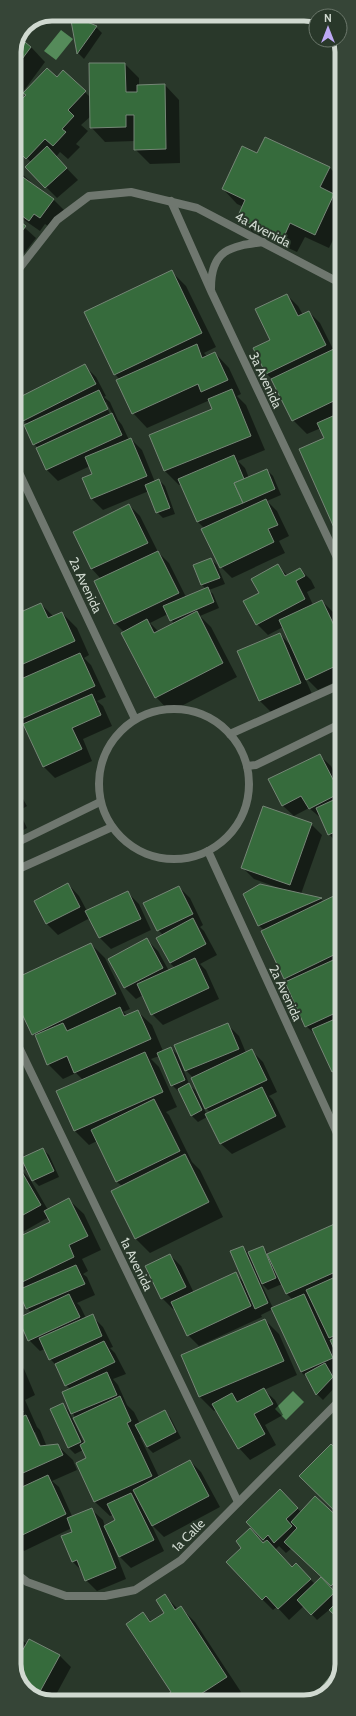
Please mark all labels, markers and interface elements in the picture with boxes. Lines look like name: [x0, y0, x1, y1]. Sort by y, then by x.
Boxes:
north arrow: [308, 8, 348, 48]
text: N: [324, 11, 332, 25]
street label: 4a Avenida: [232, 208, 294, 251]
street label: 3a Avenida: [246, 349, 286, 411]
street label: 2a Avenida: [66, 554, 106, 616]
street label: 2a Avenida: [266, 962, 306, 1024]
street label: 1a Avenida: [117, 1235, 157, 1294]
street label: 1a Calle: [168, 1515, 208, 1555]

